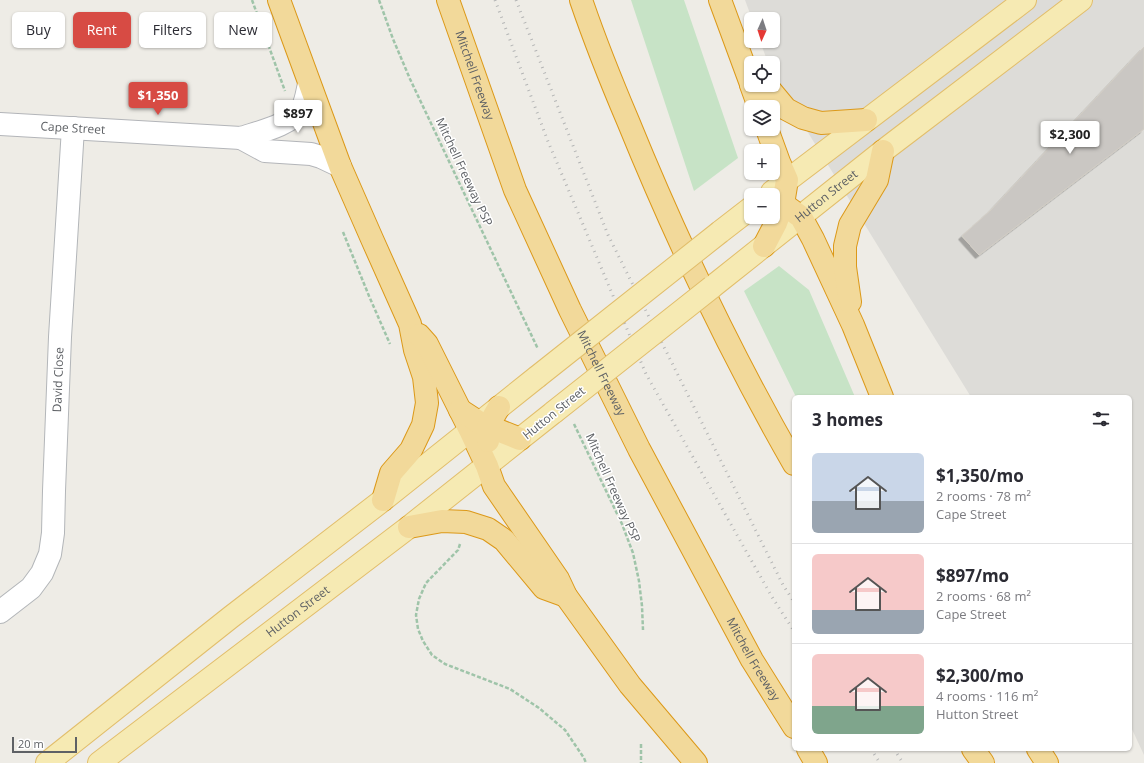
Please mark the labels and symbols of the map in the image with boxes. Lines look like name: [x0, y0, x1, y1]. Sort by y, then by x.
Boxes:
north arrow: [744, 12, 780, 48]
street label: Mitchell Freeway: [451, 28, 499, 123]
pin: $1,350: [125, 82, 191, 116]
pin: $897: [274, 100, 322, 134]
street label: Mitchell Freeway PSP: [432, 115, 497, 229]
street label: Cape Street: [40, 117, 106, 138]
pin: $2,300: [1037, 121, 1103, 155]
street label: Hutton Street: [791, 165, 861, 226]
street label: Mitchell Freeway: [573, 327, 631, 420]
street label: David Close: [48, 347, 68, 413]
street label: Hutton Street: [519, 382, 589, 443]
street label: Mitchell Freeway PSP: [582, 431, 645, 545]
street label: Hutton Street: [262, 581, 333, 641]
street label: Mitchell Freeway: [723, 614, 785, 705]
scale bar: [12, 735, 77, 754]

